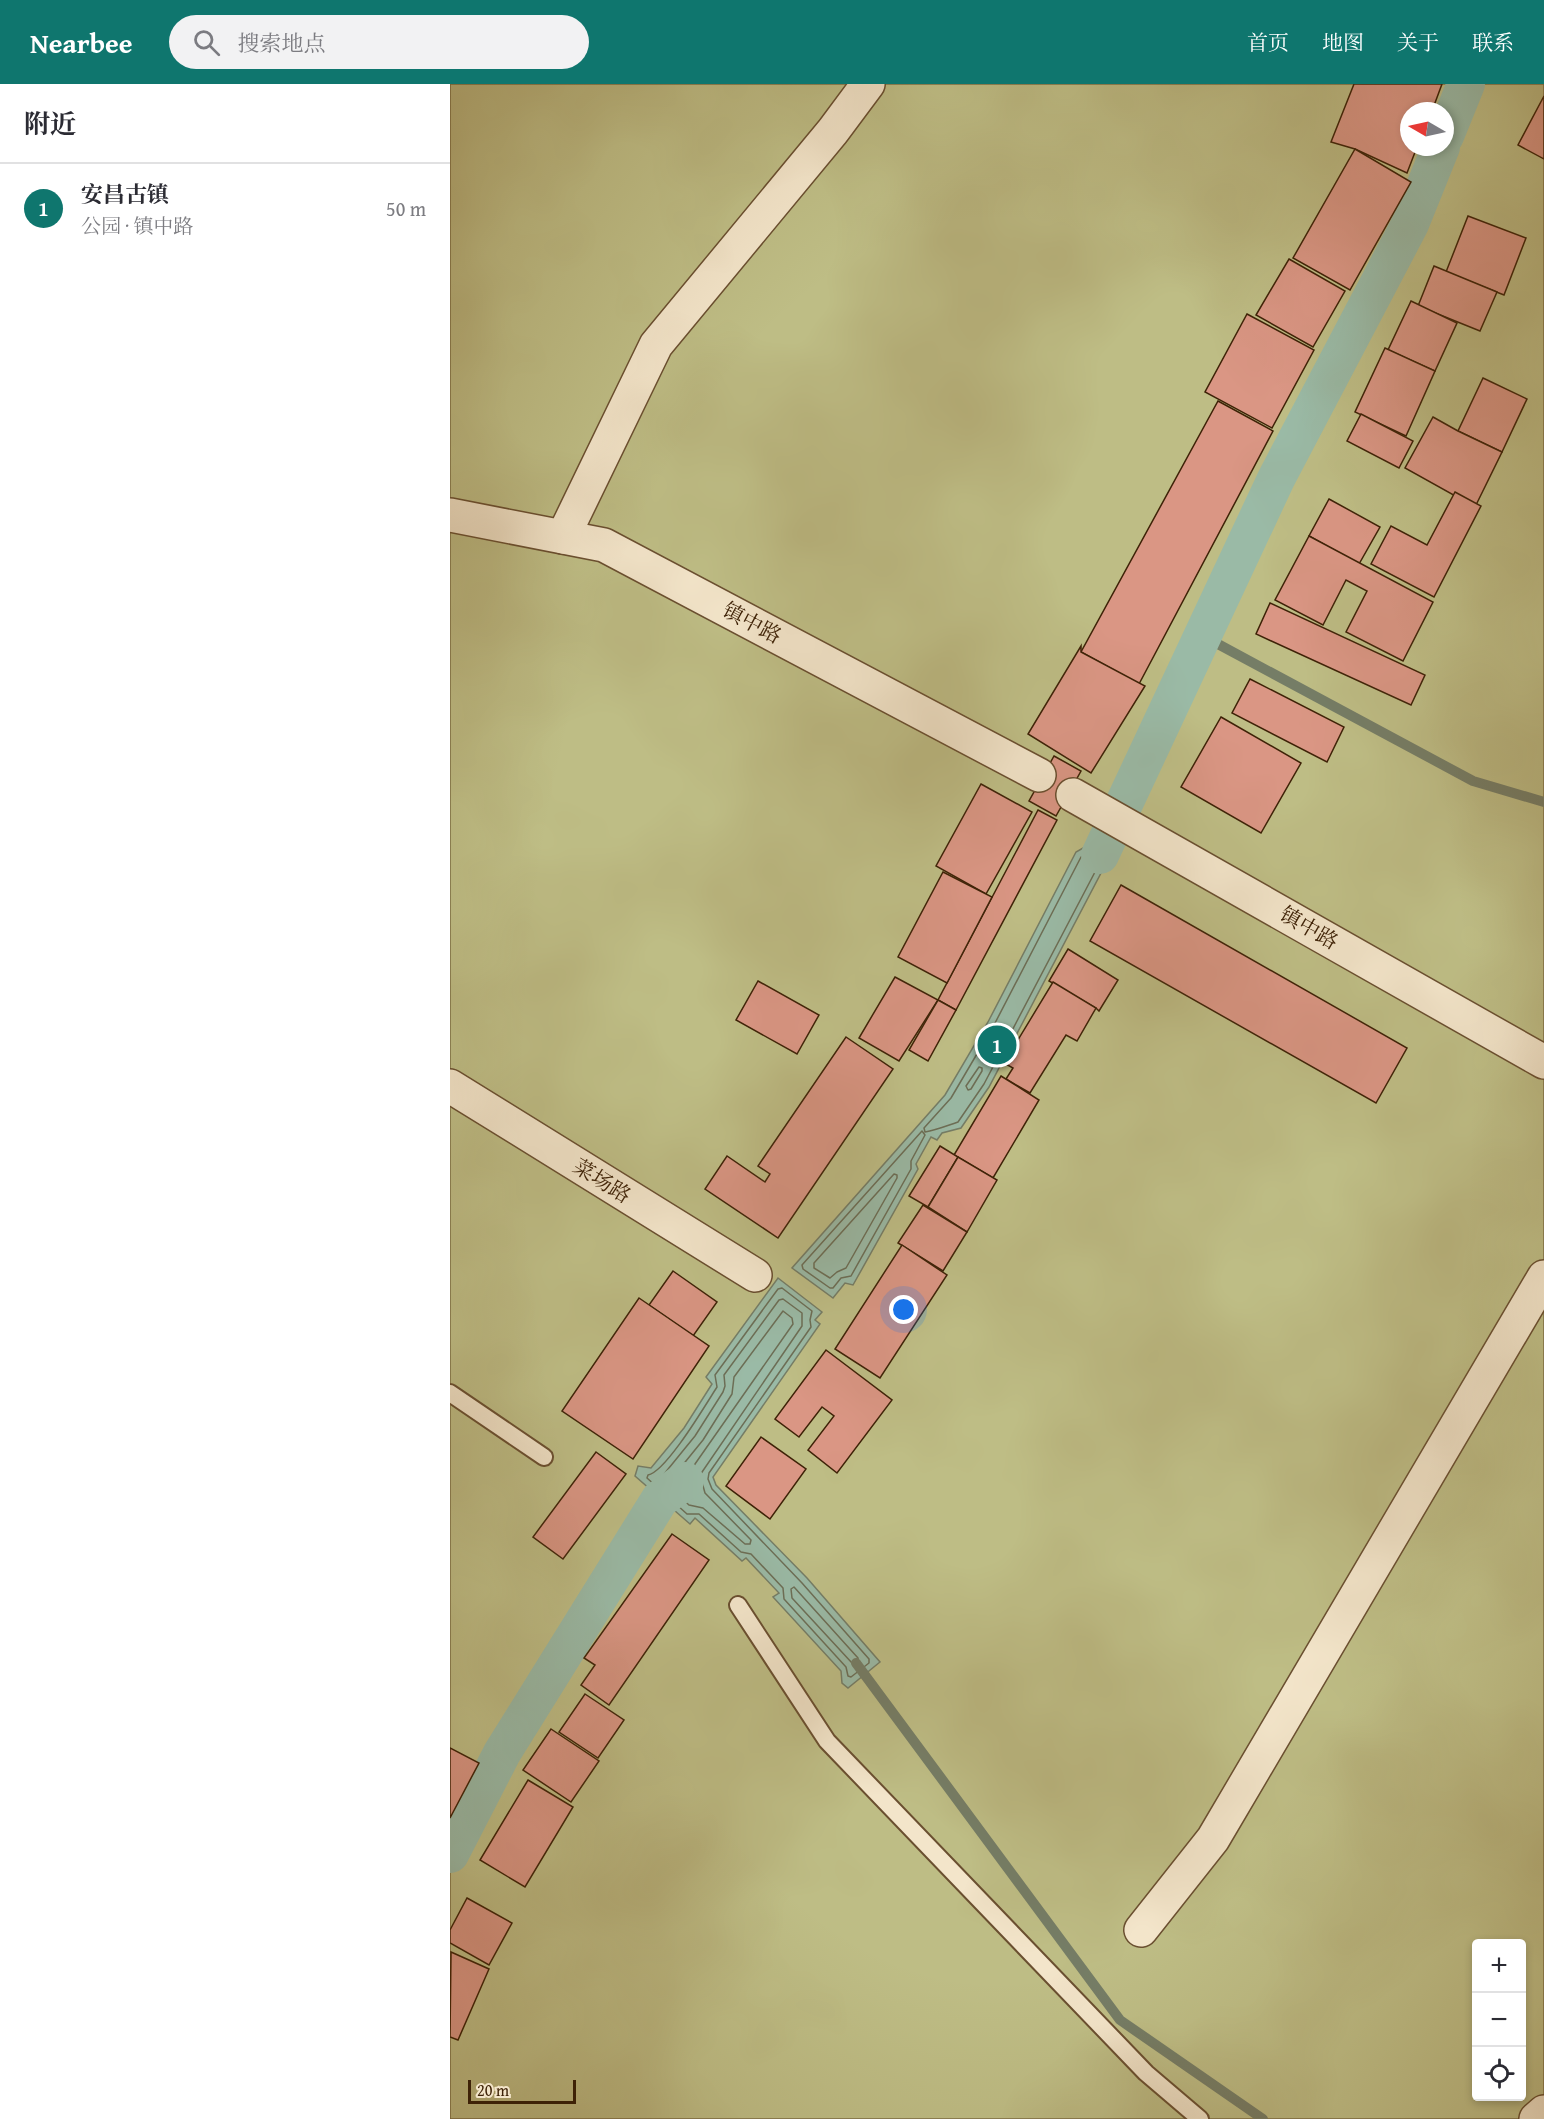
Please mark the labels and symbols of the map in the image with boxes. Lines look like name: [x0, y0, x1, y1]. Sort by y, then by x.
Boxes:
north arrow: [1400, 102, 1454, 156]
street label: 镇中路: [717, 594, 787, 651]
street label: 镇中路: [1274, 898, 1344, 957]
pin: 1: [978, 1022, 1016, 1068]
street label: 菜场路: [567, 1151, 637, 1210]
your location: [889, 1295, 918, 1324]
scale bar: [468, 2077, 576, 2104]

